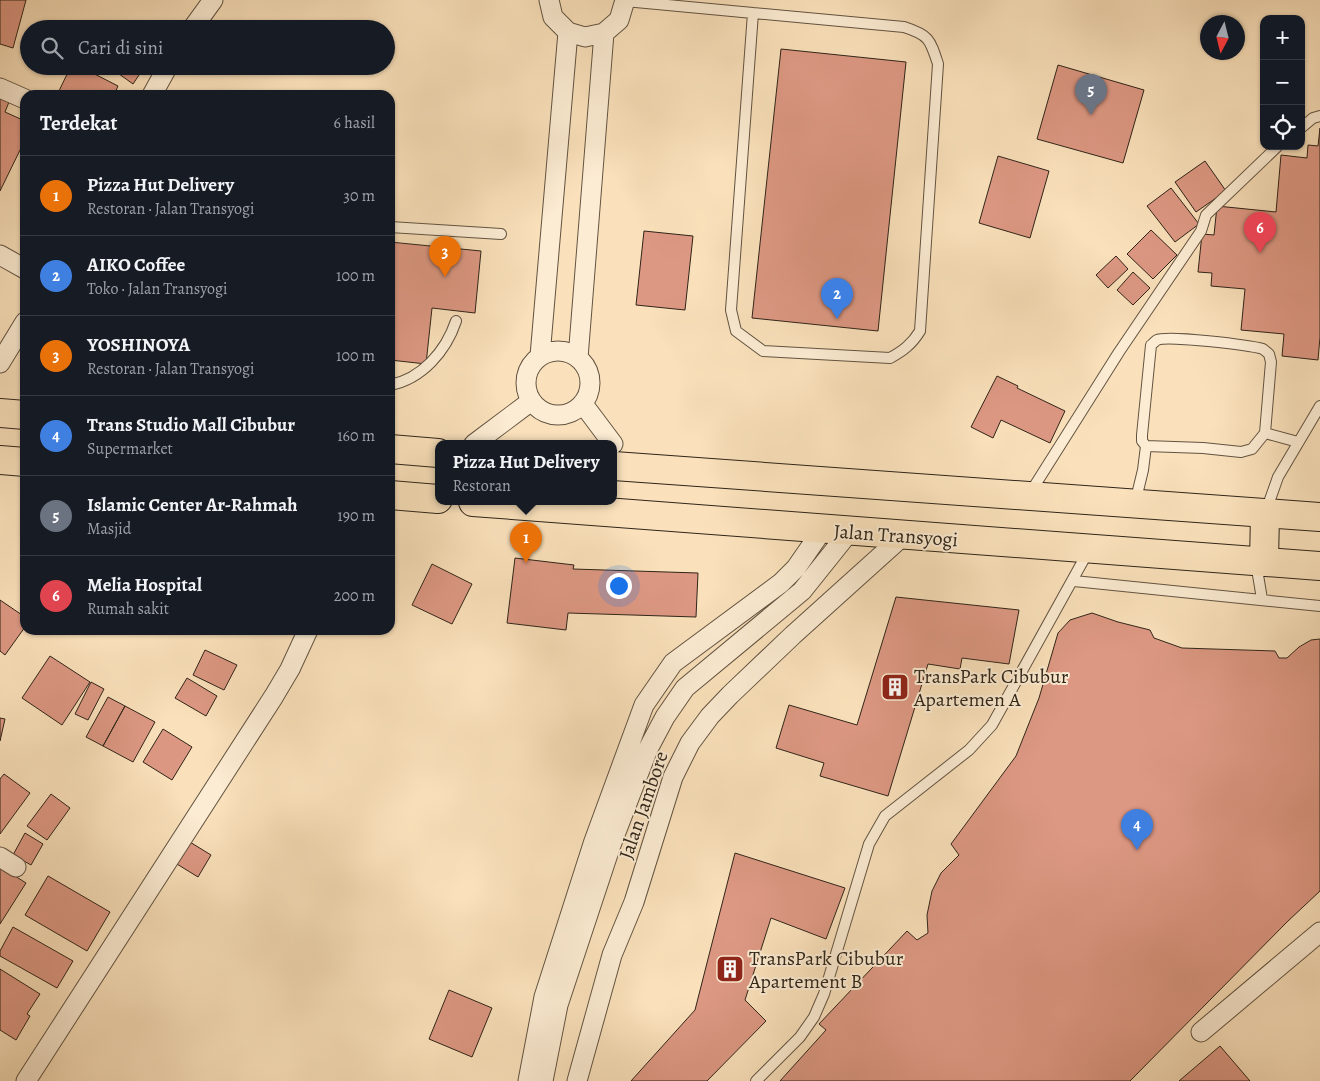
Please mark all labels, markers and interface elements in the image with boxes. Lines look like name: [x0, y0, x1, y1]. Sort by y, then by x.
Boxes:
north arrow: [1200, 15, 1245, 60]
map controls: [1260, 15, 1305, 150]
button: +: [1260, 15, 1305, 60]
search box: [20, 20, 395, 75]
icon: search: [38, 34, 66, 62]
text: Cari di sini: [78, 35, 163, 61]
button: −: [1260, 60, 1305, 105]
pin: 5: [1075, 74, 1107, 115]
button: locate: [1260, 105, 1305, 150]
text: Terdekat: [40, 109, 118, 137]
text: 6 hasil: [334, 112, 375, 134]
text: Pizza Hut Delivery: [87, 172, 234, 198]
text: 1: [53, 185, 59, 207]
text: 30 m: [343, 185, 375, 207]
text: Restoran · Jalan Transyogi: [87, 198, 255, 220]
pin: 6: [1244, 212, 1276, 253]
pin: 3: [429, 236, 461, 277]
text: AIKO Coffee: [87, 252, 185, 278]
text: 2: [52, 265, 60, 287]
text: 100 m: [336, 265, 375, 287]
text: Toko · Jalan Transyogi: [87, 278, 228, 300]
pin: 2: [821, 278, 853, 319]
text: YOSHINOYA: [87, 332, 190, 358]
text: 3: [53, 345, 59, 367]
text: 100 m: [336, 345, 375, 367]
text: Restoran · Jalan Transyogi: [87, 358, 255, 380]
text: Trans Studio Mall Cibubur: [87, 412, 295, 438]
text: 4: [52, 425, 60, 447]
text: 160 m: [337, 425, 375, 447]
text: Supermarket: [87, 438, 173, 460]
popup: [435, 440, 617, 505]
text: Pizza Hut Delivery: [453, 449, 599, 475]
text: Restoran: [453, 475, 511, 497]
text: Islamic Center Ar-Rahmah: [87, 492, 298, 518]
text: 5: [53, 505, 59, 527]
text: 190 m: [337, 505, 375, 527]
text: Masjid: [87, 518, 131, 540]
street label: Jalan Transyogi: [833, 518, 959, 553]
pin: 1: [510, 522, 542, 563]
text: Melia Hospital: [87, 572, 202, 598]
your location: [606, 573, 632, 599]
text: 6: [52, 585, 60, 607]
text: 200 m: [334, 585, 375, 607]
text: Rumah sakit: [87, 598, 169, 620]
place label: TransPark Cibubur Apartemen A: [913, 663, 1069, 713]
building icon: TransPark Cibubur Apartemen A: [880, 672, 910, 702]
street label: Jalan Jambore: [612, 747, 675, 863]
pin: 4: [1121, 809, 1153, 850]
place label: TransPark Cibubur Apartement B: [748, 945, 904, 995]
building icon: TransPark Cibubur Apartement B: [715, 954, 745, 984]

